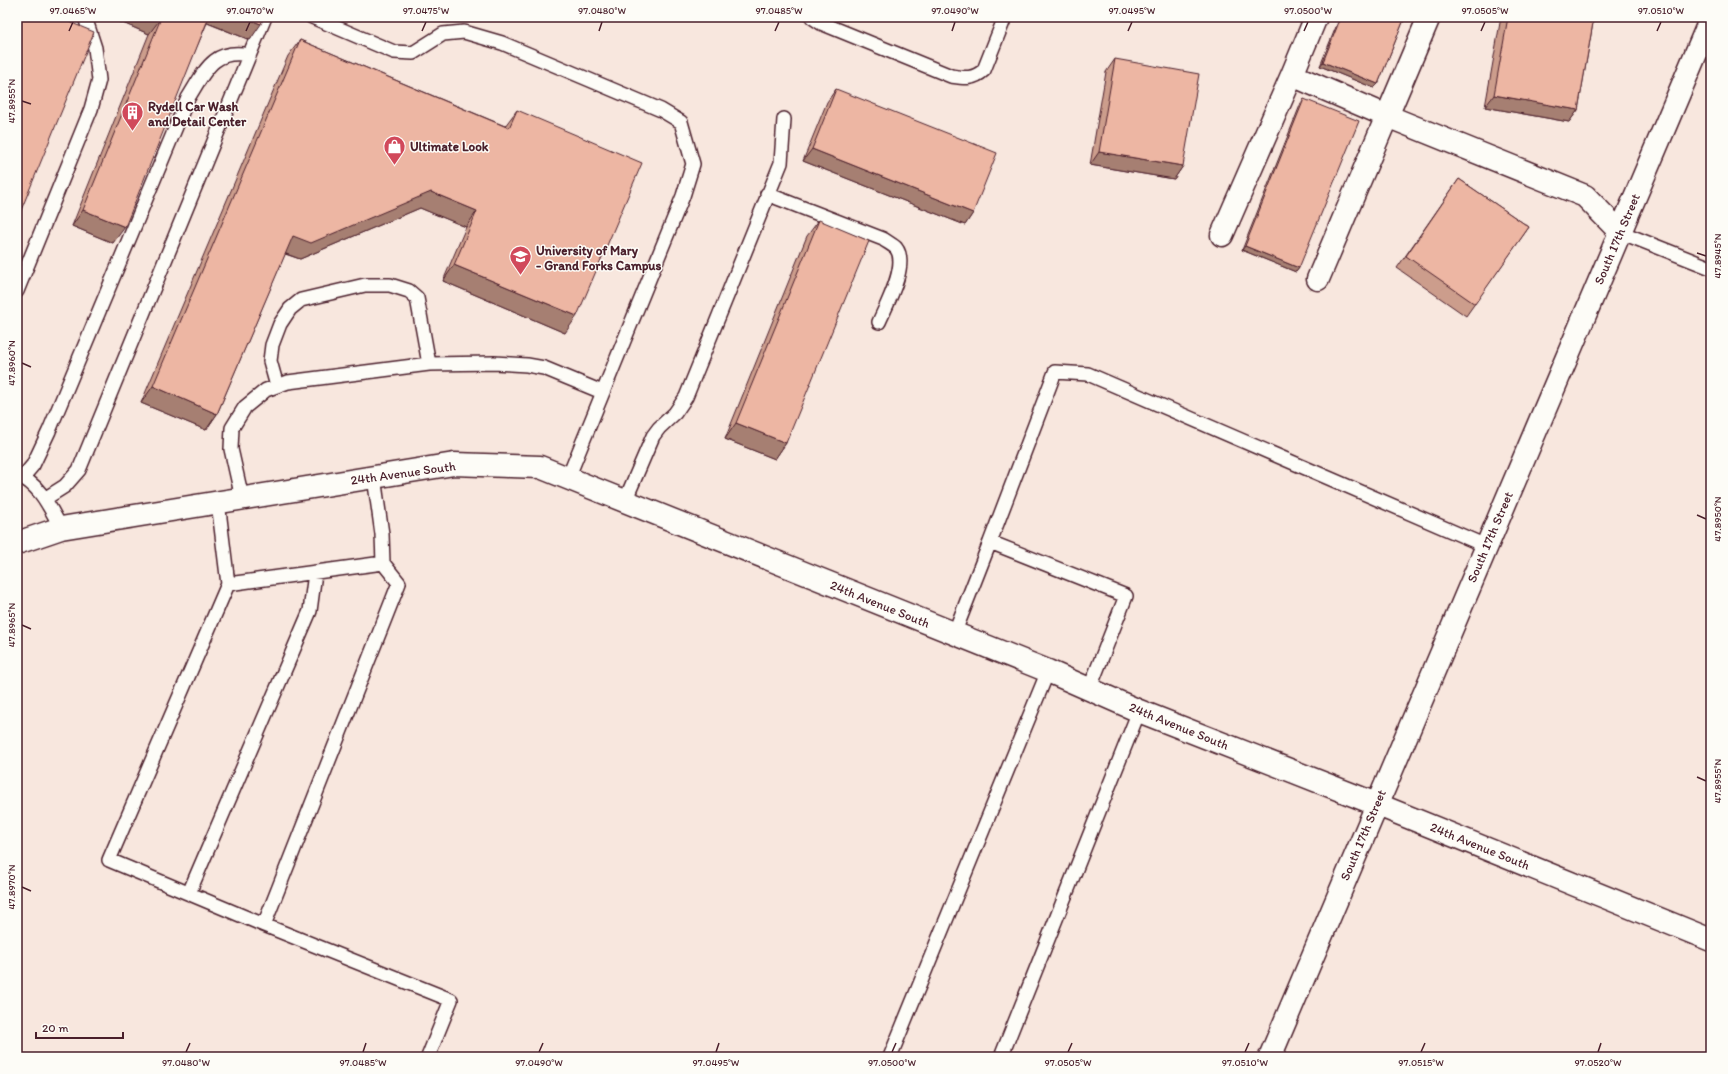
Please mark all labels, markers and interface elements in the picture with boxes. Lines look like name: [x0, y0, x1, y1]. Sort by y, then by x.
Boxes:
text: 97.0465°W: [50, 4, 97, 17]
text: 97.0470°W: [226, 4, 274, 17]
text: 97.0475°W: [403, 4, 450, 17]
text: 97.0480°W: [578, 4, 626, 17]
text: 97.0485°W: [755, 4, 803, 17]
text: 97.0490°W: [931, 4, 979, 17]
text: 97.0495°W: [1109, 4, 1156, 17]
text: 97.0500°W: [1284, 4, 1332, 17]
text: 97.0505°W: [1462, 4, 1509, 17]
text: 97.0510°W: [1638, 4, 1685, 17]
text: 47.8955°N: [5, 79, 18, 123]
place label: Rydell Car Wash and Detail Center: [148, 99, 247, 129]
building icon: Rydell Car Wash and Detail Center: [120, 100, 146, 133]
shop icon: Ultimate Look: [382, 133, 408, 166]
place label: Ultimate Look: [410, 139, 489, 154]
street label: South 17th Street: [1591, 191, 1643, 287]
text: 47.8945°N: [1711, 233, 1724, 279]
place label: University of Mary - Grand Forks Campus: [536, 243, 662, 274]
school or university icon: University of Mary - Grand Forks Campus: [508, 244, 534, 277]
text: 47.8960°N: [5, 340, 18, 386]
street label: 24th Avenue South: [350, 458, 457, 488]
street label: South 17th Street: [1464, 489, 1516, 585]
text: 47.8950°N: [1711, 496, 1724, 542]
street label: 24th Avenue South: [828, 577, 932, 631]
text: 47.8965°N: [5, 603, 18, 647]
street label: 24th Avenue South: [1127, 699, 1231, 753]
text: 47.8955°N: [1711, 759, 1724, 803]
street label: South 17th Street: [1337, 787, 1389, 883]
street label: 24th Avenue South: [1428, 819, 1532, 873]
text: 47.8970°N: [5, 864, 18, 909]
scale bar: [36, 1014, 123, 1040]
text: 20 m: [42, 1021, 69, 1035]
text: 97.0480°W: [162, 1056, 210, 1069]
text: 97.0485°W: [339, 1056, 387, 1069]
text: 97.0490°W: [515, 1056, 563, 1069]
text: 97.0495°W: [693, 1056, 740, 1069]
text: 97.0500°W: [868, 1056, 916, 1069]
text: 97.0505°W: [1045, 1056, 1092, 1069]
text: 97.0510°W: [1222, 1056, 1269, 1069]
text: 97.0515°W: [1398, 1056, 1444, 1069]
text: 97.0520°W: [1575, 1056, 1622, 1069]

